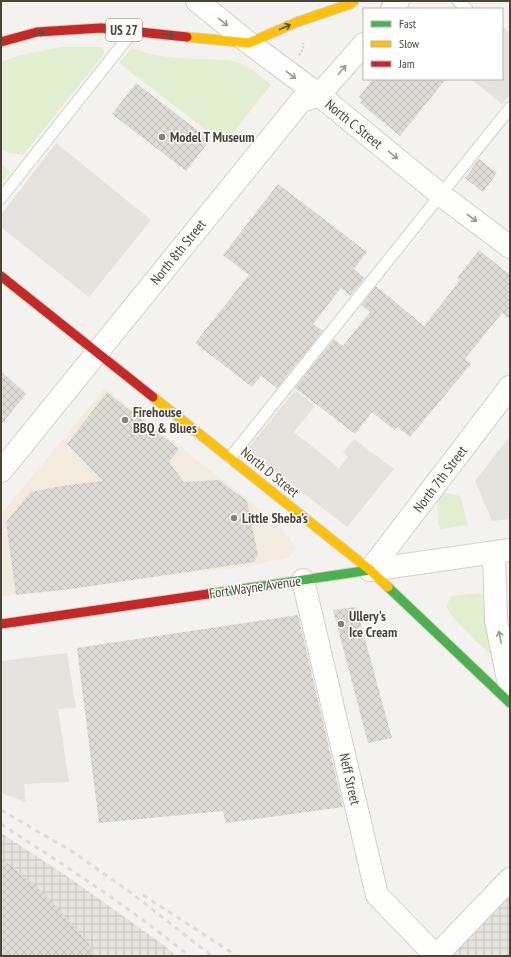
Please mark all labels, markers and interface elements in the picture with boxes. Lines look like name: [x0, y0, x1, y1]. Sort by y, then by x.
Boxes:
legend: [363, 8, 503, 80]
text: Fast: [399, 16, 417, 31]
one-way arrow: [217, 18, 228, 26]
road number: US 27: [106, 19, 142, 41]
one-way arrow: [278, 23, 290, 31]
one-way arrow: [32, 29, 45, 37]
one-way arrow: [161, 31, 174, 38]
text: Slow: [399, 36, 420, 51]
text: Jam: [398, 56, 415, 71]
one-way arrow: [337, 64, 346, 75]
one-way arrow: [286, 71, 297, 79]
street label: North C Street: [322, 95, 386, 153]
place label: Model T Museum: [170, 128, 255, 146]
marker: Model T Museum: [157, 132, 167, 142]
one-way arrow: [387, 151, 398, 160]
one-way arrow: [467, 214, 478, 222]
street label: North 8th Street: [146, 216, 210, 288]
place label: Firehouse BBQ & Blues: [133, 403, 197, 437]
marker: Firehouse BBQ & Blues: [120, 415, 130, 425]
street label: North 7th Street: [409, 442, 471, 516]
street label: North D Street: [237, 443, 303, 501]
place label: Little Sheba’s: [242, 509, 308, 527]
marker: Little Sheba’s: [229, 513, 239, 523]
street label: Fort Wayne Avenue: [208, 572, 302, 602]
place label: Ullery's Ice Cream: [349, 607, 397, 641]
marker: Ullery's Ice Cream: [336, 619, 346, 629]
one-way arrow: [495, 631, 503, 644]
street label: Neff Street: [335, 751, 365, 807]

